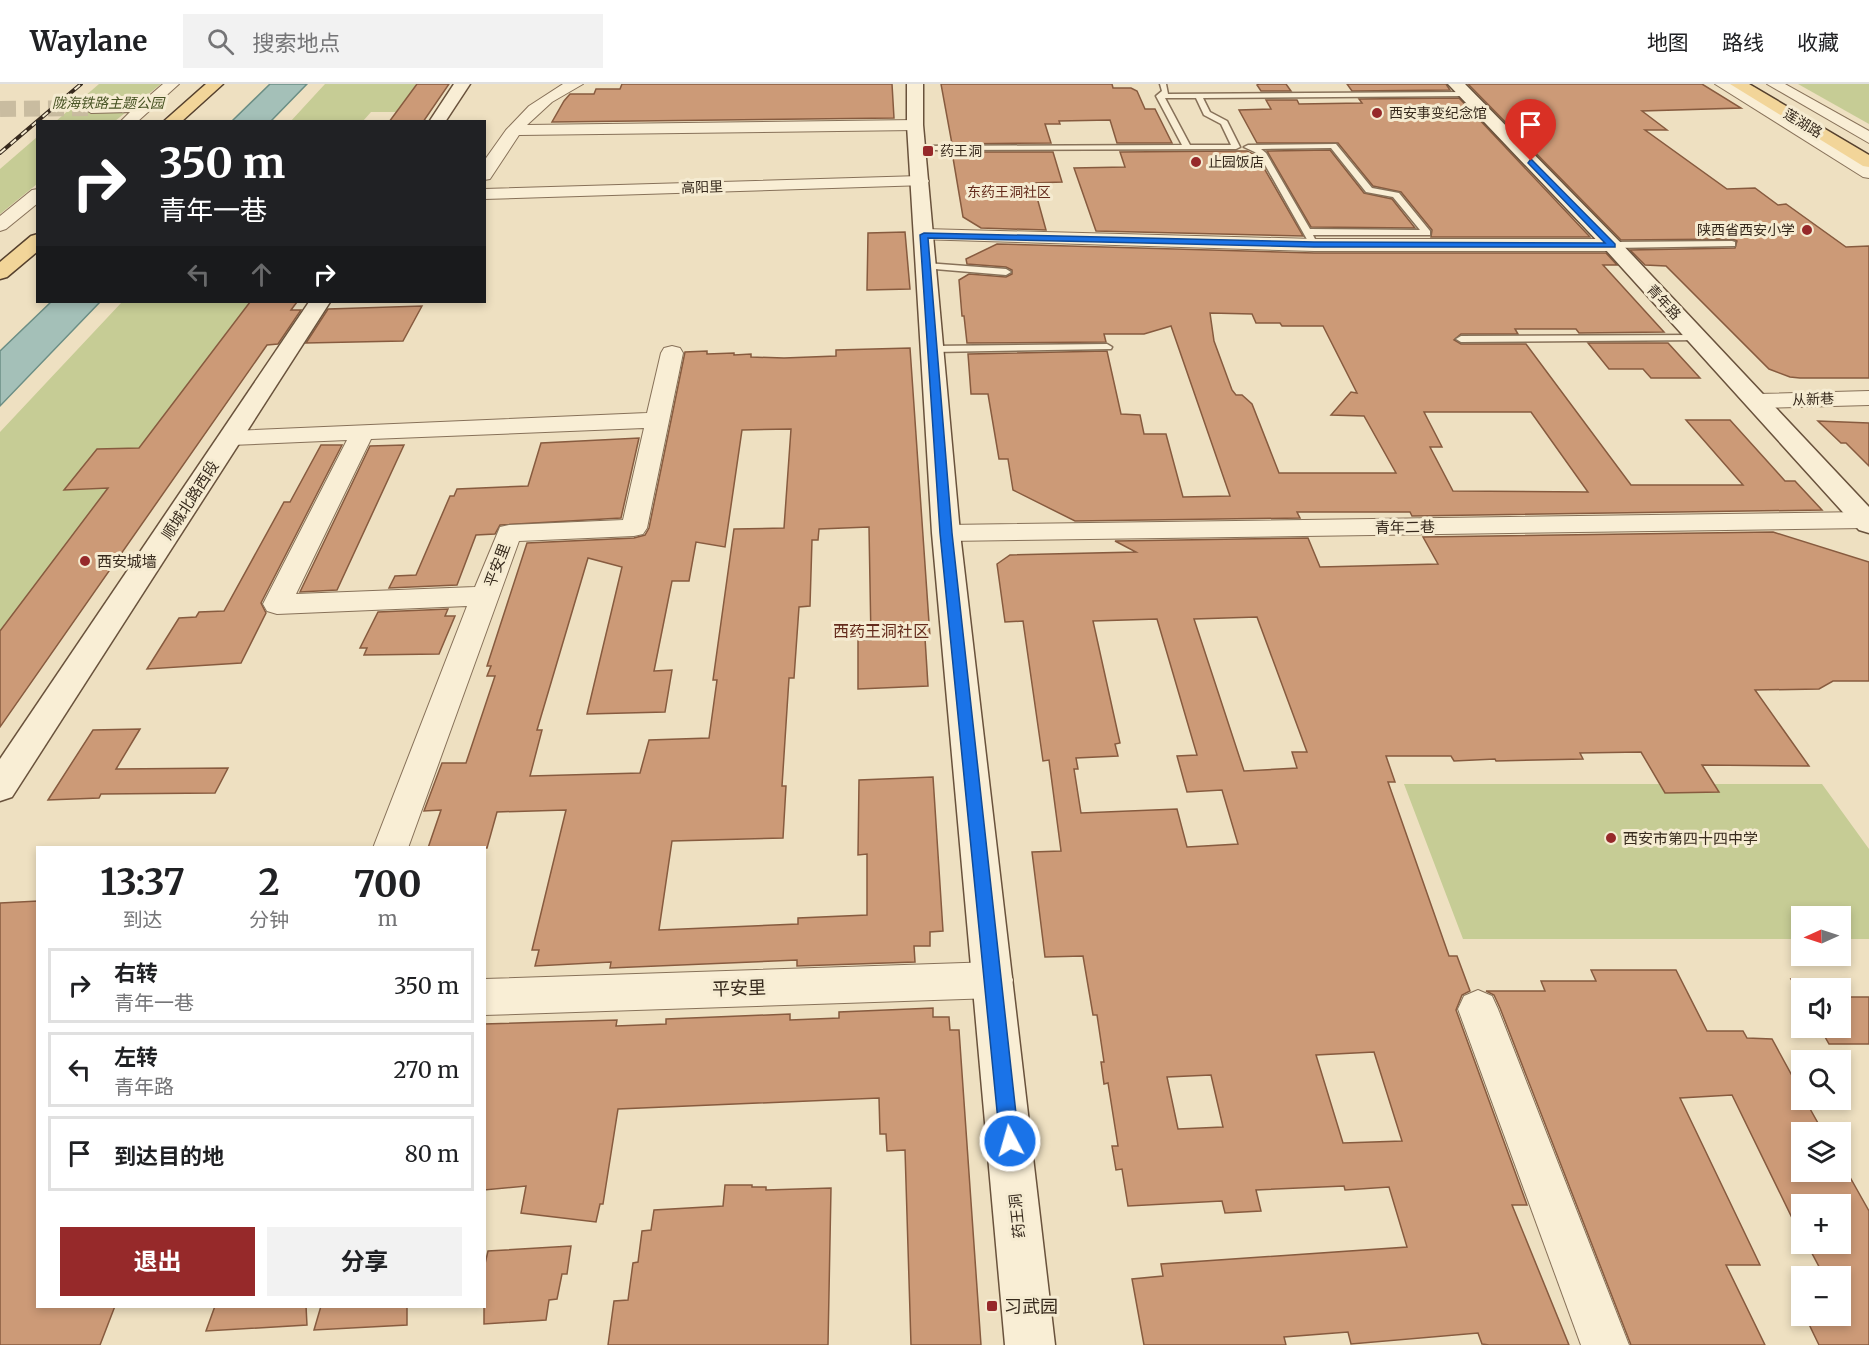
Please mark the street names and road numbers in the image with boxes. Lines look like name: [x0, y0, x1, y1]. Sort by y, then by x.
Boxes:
street label: 莲湖路: [1780, 104, 1826, 142]
street label: 高阳里: [681, 177, 723, 197]
street label: 青年路: [1643, 281, 1685, 323]
street label: 从新巷: [1792, 389, 1834, 409]
street label: 顺城北路西段: [158, 457, 222, 543]
street label: 青年二巷: [1375, 517, 1435, 537]
street label: 平安里: [480, 541, 514, 589]
street label: 平安里: [712, 976, 766, 1000]
street label: 药王洞: [1005, 1193, 1029, 1239]

